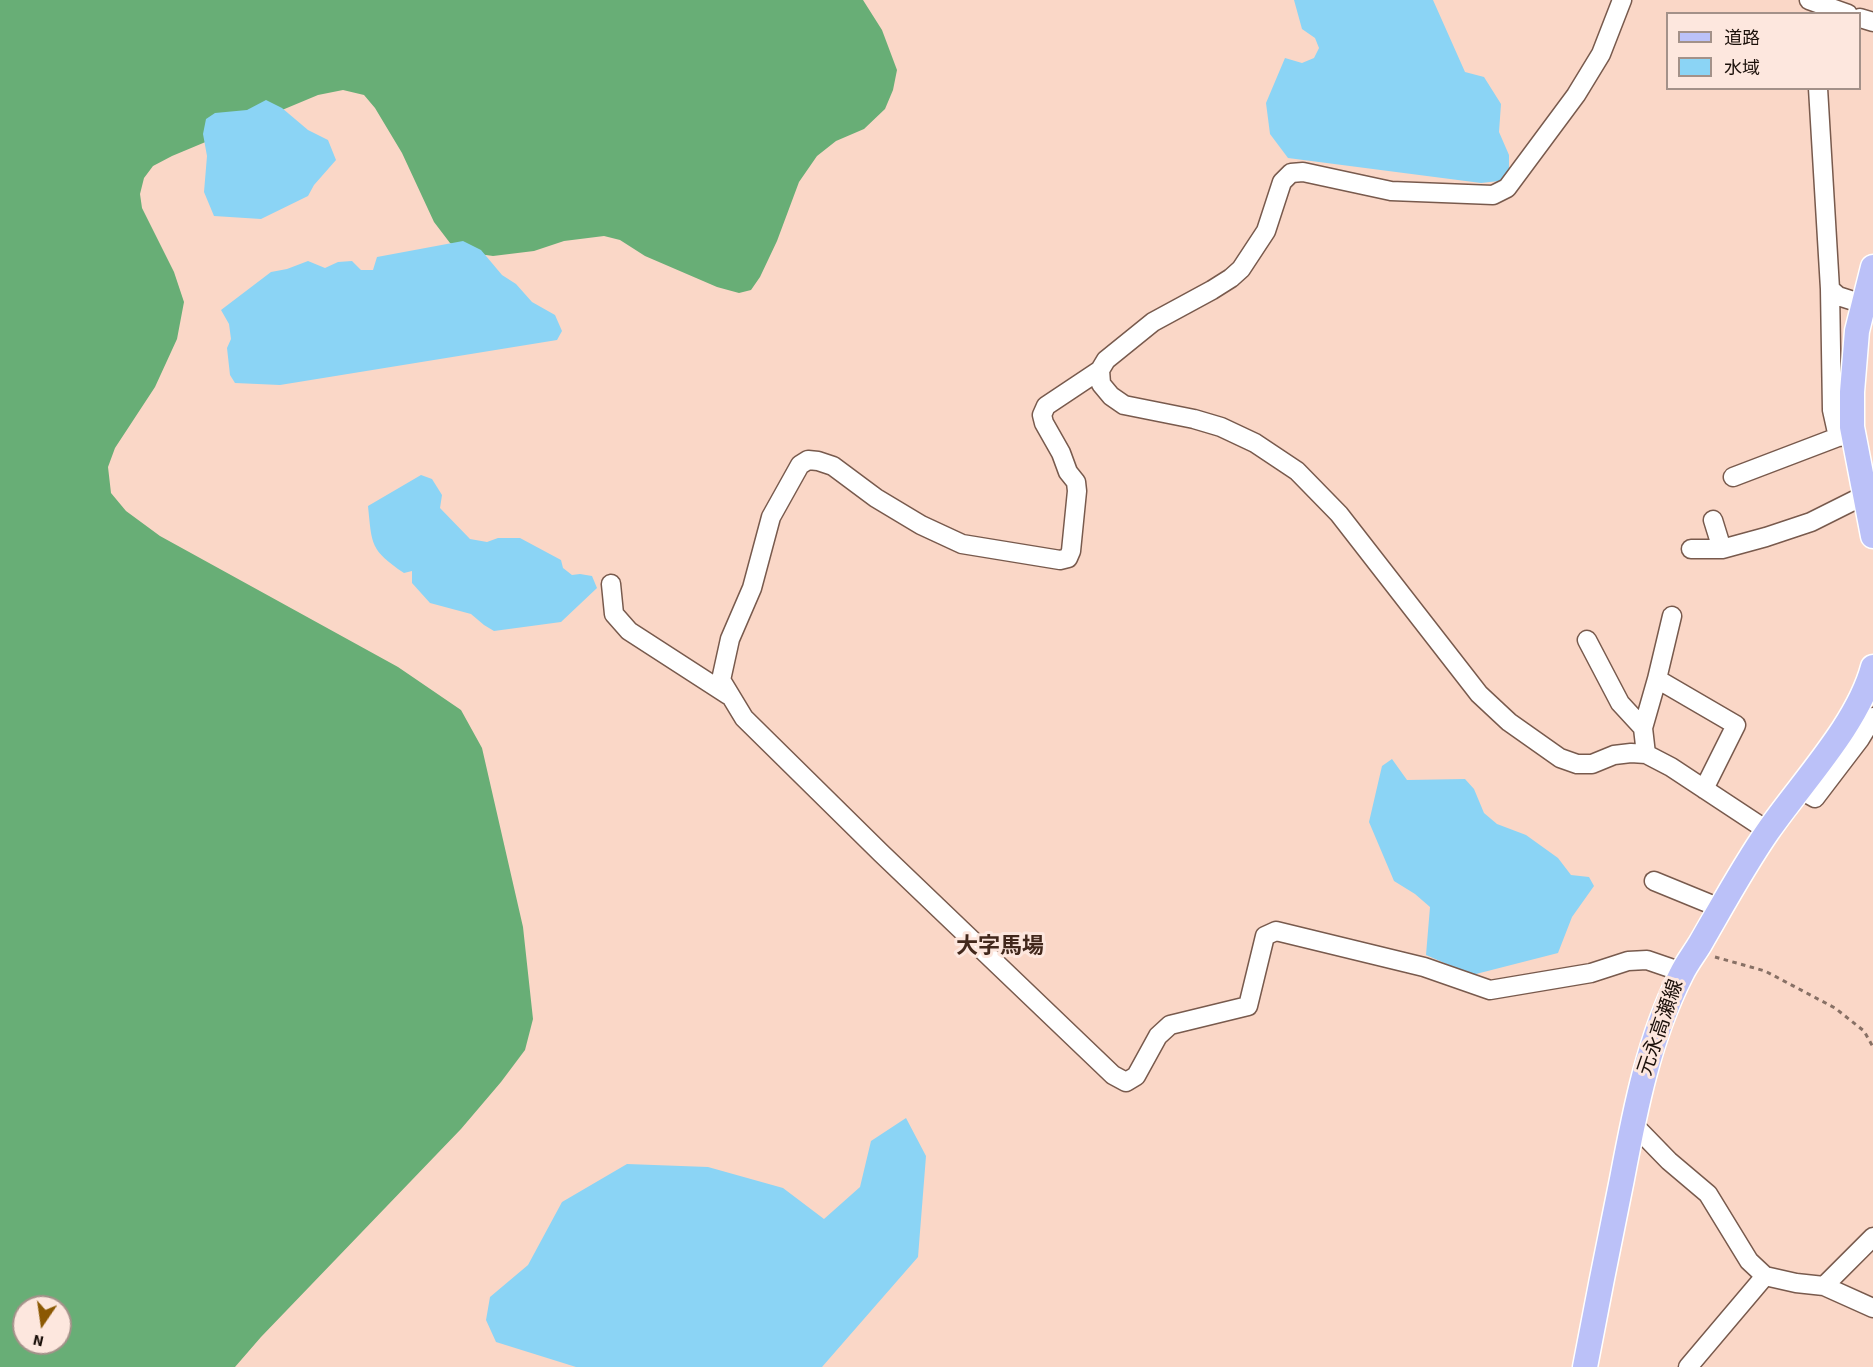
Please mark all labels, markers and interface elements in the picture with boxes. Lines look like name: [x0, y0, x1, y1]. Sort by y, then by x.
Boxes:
legend: [1666, 12, 1861, 90]
text: 道路: [1724, 26, 1760, 51]
text: 水域: [1724, 56, 1760, 81]
district label: 大字馬場: [956, 935, 1044, 961]
street label: 元永高瀬線: [1634, 977, 1690, 1079]
north arrow: [12, 1295, 72, 1355]
text: N: [31, 1329, 46, 1353]

